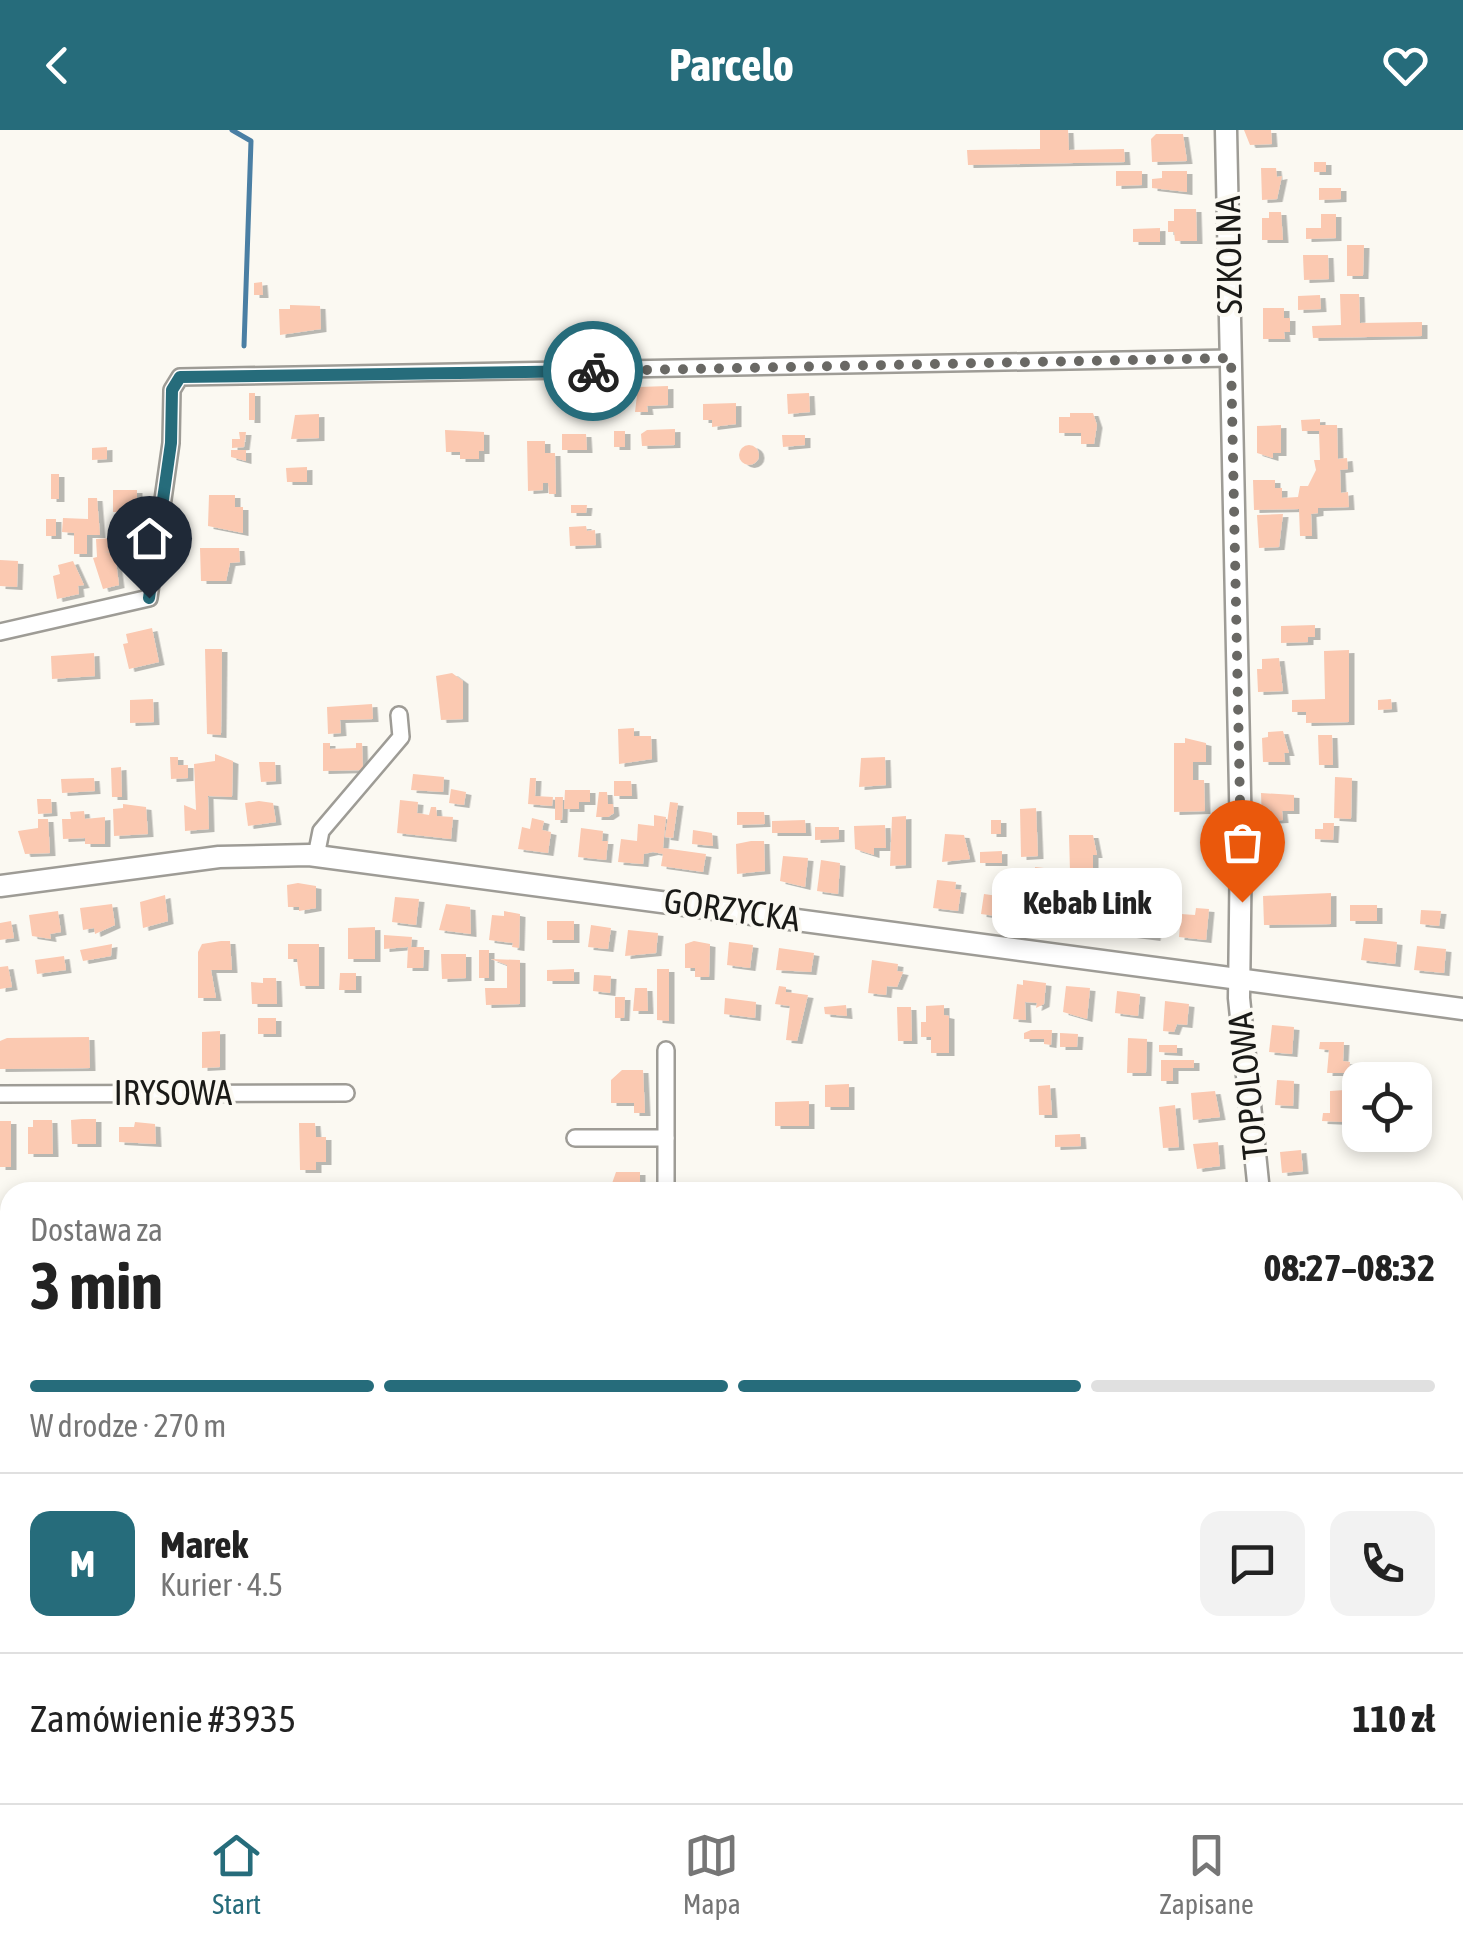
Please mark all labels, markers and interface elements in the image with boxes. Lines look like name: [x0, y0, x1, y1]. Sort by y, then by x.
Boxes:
icon: back: [30, 38, 85, 93]
icon: heart: [1378, 38, 1433, 93]
text: Parcelo: [669, 39, 794, 91]
street label: SZKOLNA: [1207, 195, 1249, 315]
courier: [543, 321, 643, 421]
icon: bike: [566, 344, 621, 399]
pin: [107, 496, 192, 599]
icon: home: [122, 511, 177, 566]
pin: [1200, 800, 1285, 903]
icon: bag: [1215, 815, 1270, 870]
callout: Kebab Link: [992, 867, 1182, 937]
street label: GORZYCKA: [662, 880, 803, 938]
text: Kebab Link: [1023, 884, 1151, 921]
street label: TOPOLOWA: [1219, 1010, 1275, 1162]
map controls: [1342, 1062, 1432, 1152]
button: locate: [1342, 1062, 1432, 1152]
street label: IRYSOWA: [114, 1072, 233, 1112]
text: Dostawa za: [30, 1211, 163, 1248]
text: 08:27–08:32: [1263, 1246, 1435, 1289]
text: 3 min: [30, 1248, 163, 1323]
text: W drodze · 270 m: [30, 1407, 226, 1444]
button: chat: [1200, 1511, 1305, 1616]
button: phone: [1330, 1511, 1435, 1616]
text: Marek: [160, 1523, 248, 1566]
text: M: [70, 1542, 95, 1585]
text: Kurier · 4.5: [160, 1566, 283, 1603]
text: Zamówienie #3935: [30, 1697, 296, 1740]
text: 110 zł: [1352, 1697, 1435, 1740]
tab: Start: [209, 1828, 264, 1920]
tab: Mapa: [683, 1828, 741, 1920]
tab: Zapisane: [1159, 1828, 1254, 1920]

